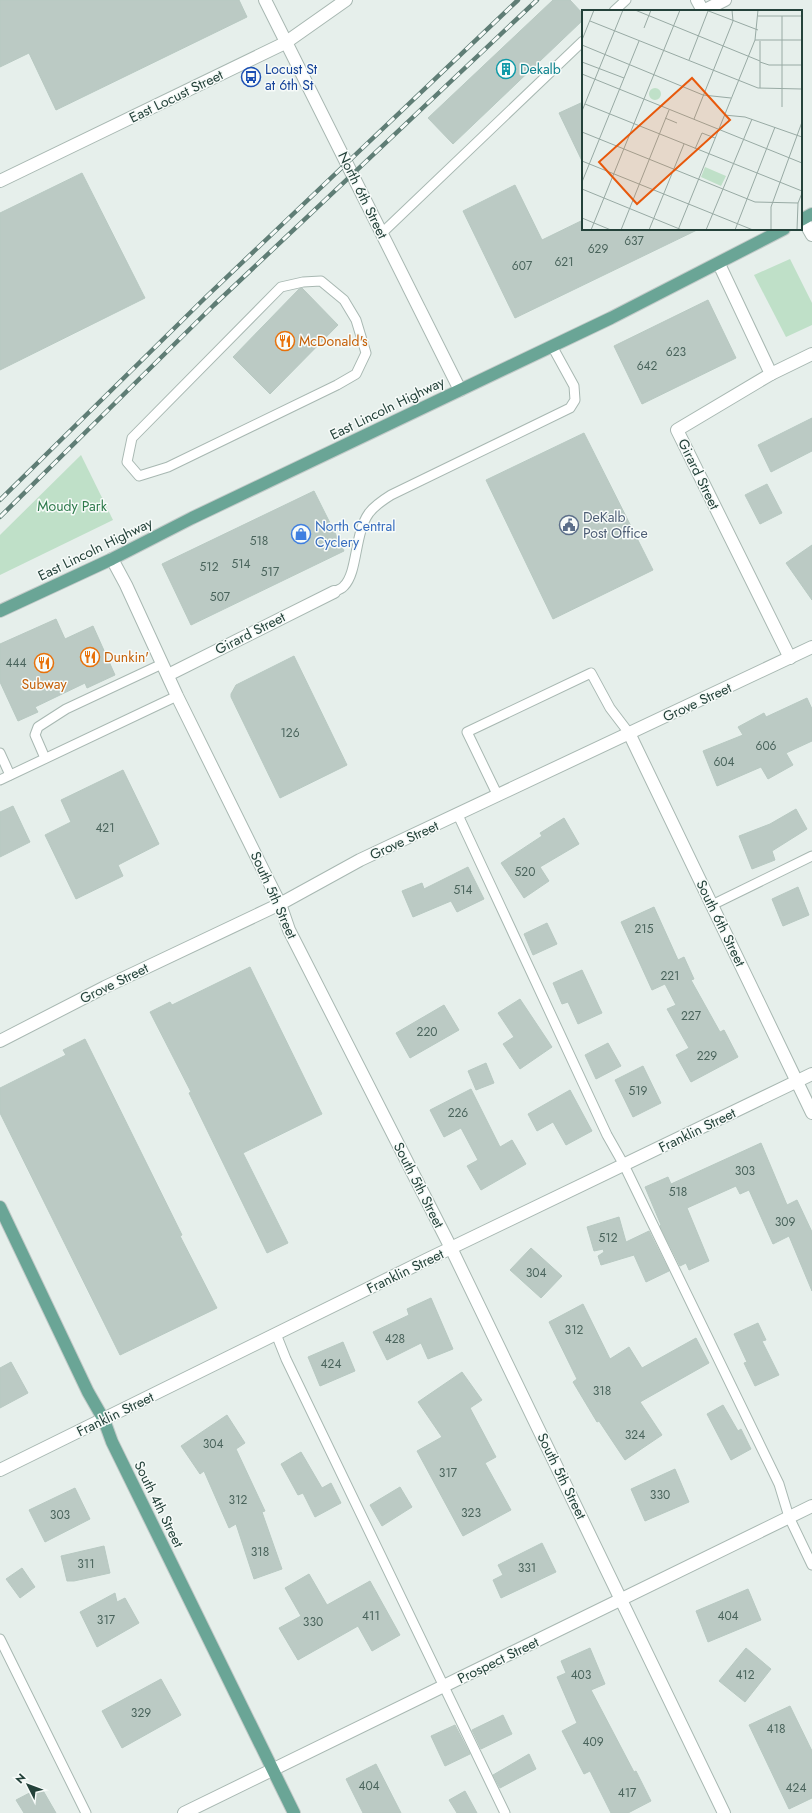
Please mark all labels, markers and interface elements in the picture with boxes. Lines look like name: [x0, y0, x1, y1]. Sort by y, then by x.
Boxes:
inset map: [582, 10, 802, 230]
building icon: Dekalb: [495, 58, 517, 80]
place label: Locust St at 6th St: [265, 59, 318, 95]
place label: Dekalb: [520, 59, 561, 79]
street label: East Locust Street: [126, 64, 227, 127]
bus stop icon: Locust St at 6th St: [240, 66, 262, 88]
street label: North 6th Street: [333, 148, 393, 242]
house number: 637: [624, 232, 644, 250]
house number: 629: [588, 240, 608, 258]
house number: 621: [554, 253, 574, 271]
house number: 607: [512, 257, 533, 275]
restaurant icon: McDonald's: [274, 330, 296, 352]
place label: McDonald's: [299, 331, 368, 351]
house number: 623: [666, 343, 687, 361]
house number: 642: [637, 357, 658, 375]
street label: East Lincoln Highway: [326, 371, 448, 444]
street label: Girard Street: [673, 435, 725, 513]
park label: Moudy Park: [37, 496, 108, 516]
place label: DeKalb Post Office: [583, 507, 648, 543]
street label: East Lincoln Highway: [34, 512, 156, 585]
public building icon: DeKalb Post Office: [558, 514, 580, 536]
place label: North Central Cyclery: [315, 516, 395, 552]
shop icon: North Central Cyclery: [290, 523, 312, 545]
house number: 518: [250, 532, 268, 550]
house number: 514: [231, 555, 251, 573]
house number: 512: [200, 558, 219, 576]
house number: 517: [261, 563, 280, 581]
house number: 507: [210, 588, 231, 606]
street label: Girard Street: [211, 606, 289, 659]
restaurant icon: Dunkin': [79, 646, 101, 668]
place label: Dunkin': [104, 647, 149, 667]
restaurant icon: Subway: [33, 652, 55, 674]
house number: 444: [6, 654, 27, 672]
place label: Subway: [21, 674, 67, 694]
street label: Grove Street: [659, 677, 735, 727]
house number: 126: [280, 724, 300, 742]
house number: 606: [755, 737, 777, 755]
house number: 604: [713, 753, 735, 771]
street label: Grove Street: [366, 815, 442, 865]
house number: 421: [95, 819, 115, 837]
street label: South 5th Street: [246, 848, 302, 942]
house number: 520: [515, 863, 535, 881]
street label: South 6th Street: [691, 876, 751, 970]
house number: 514: [453, 881, 473, 899]
house number: 215: [635, 920, 654, 938]
street label: Grove Street: [77, 958, 152, 1008]
house number: 221: [660, 967, 680, 985]
house number: 227: [681, 1007, 702, 1025]
house number: 220: [417, 1023, 437, 1041]
house number: 229: [697, 1047, 717, 1065]
house number: 519: [628, 1082, 648, 1100]
street label: Franklin Street: [655, 1102, 740, 1157]
house number: 226: [448, 1104, 468, 1122]
street label: South 5th Street: [389, 1139, 449, 1232]
house number: 303: [735, 1162, 756, 1180]
house number: 518: [669, 1183, 687, 1201]
house number: 309: [775, 1213, 795, 1231]
house number: 512: [599, 1229, 618, 1247]
street label: Franklin Street: [363, 1243, 448, 1298]
house number: 304: [526, 1264, 546, 1282]
house number: 312: [565, 1321, 584, 1339]
house number: 428: [385, 1330, 405, 1348]
house number: 424: [321, 1355, 341, 1373]
house number: 318: [593, 1382, 611, 1400]
street label: Franklin Street: [73, 1386, 158, 1441]
house number: 324: [625, 1426, 645, 1444]
street label: South 5th Street: [532, 1429, 592, 1523]
house number: 304: [203, 1435, 223, 1453]
street label: South 4th Street: [129, 1457, 189, 1551]
house number: 317: [439, 1464, 458, 1482]
house number: 330: [650, 1486, 670, 1504]
house number: 312: [229, 1491, 248, 1509]
house number: 323: [461, 1504, 481, 1522]
house number: 303: [50, 1506, 71, 1524]
house number: 318: [251, 1543, 269, 1561]
house number: 311: [77, 1555, 95, 1573]
house number: 331: [518, 1559, 536, 1577]
house number: 411: [362, 1607, 380, 1625]
house number: 404: [717, 1607, 739, 1625]
house number: 317: [97, 1611, 116, 1629]
house number: 330: [303, 1613, 323, 1631]
street label: Prospect Street: [454, 1631, 543, 1688]
house number: 403: [571, 1666, 592, 1684]
house number: 412: [735, 1666, 755, 1684]
house number: 329: [131, 1704, 151, 1722]
house number: 418: [767, 1720, 785, 1738]
house number: 409: [582, 1733, 604, 1751]
north arrow: [8, 1765, 48, 1805]
text: N: [12, 1770, 29, 1787]
house number: 404: [358, 1777, 380, 1795]
house number: 424: [786, 1779, 806, 1797]
house number: 417: [618, 1784, 637, 1802]

